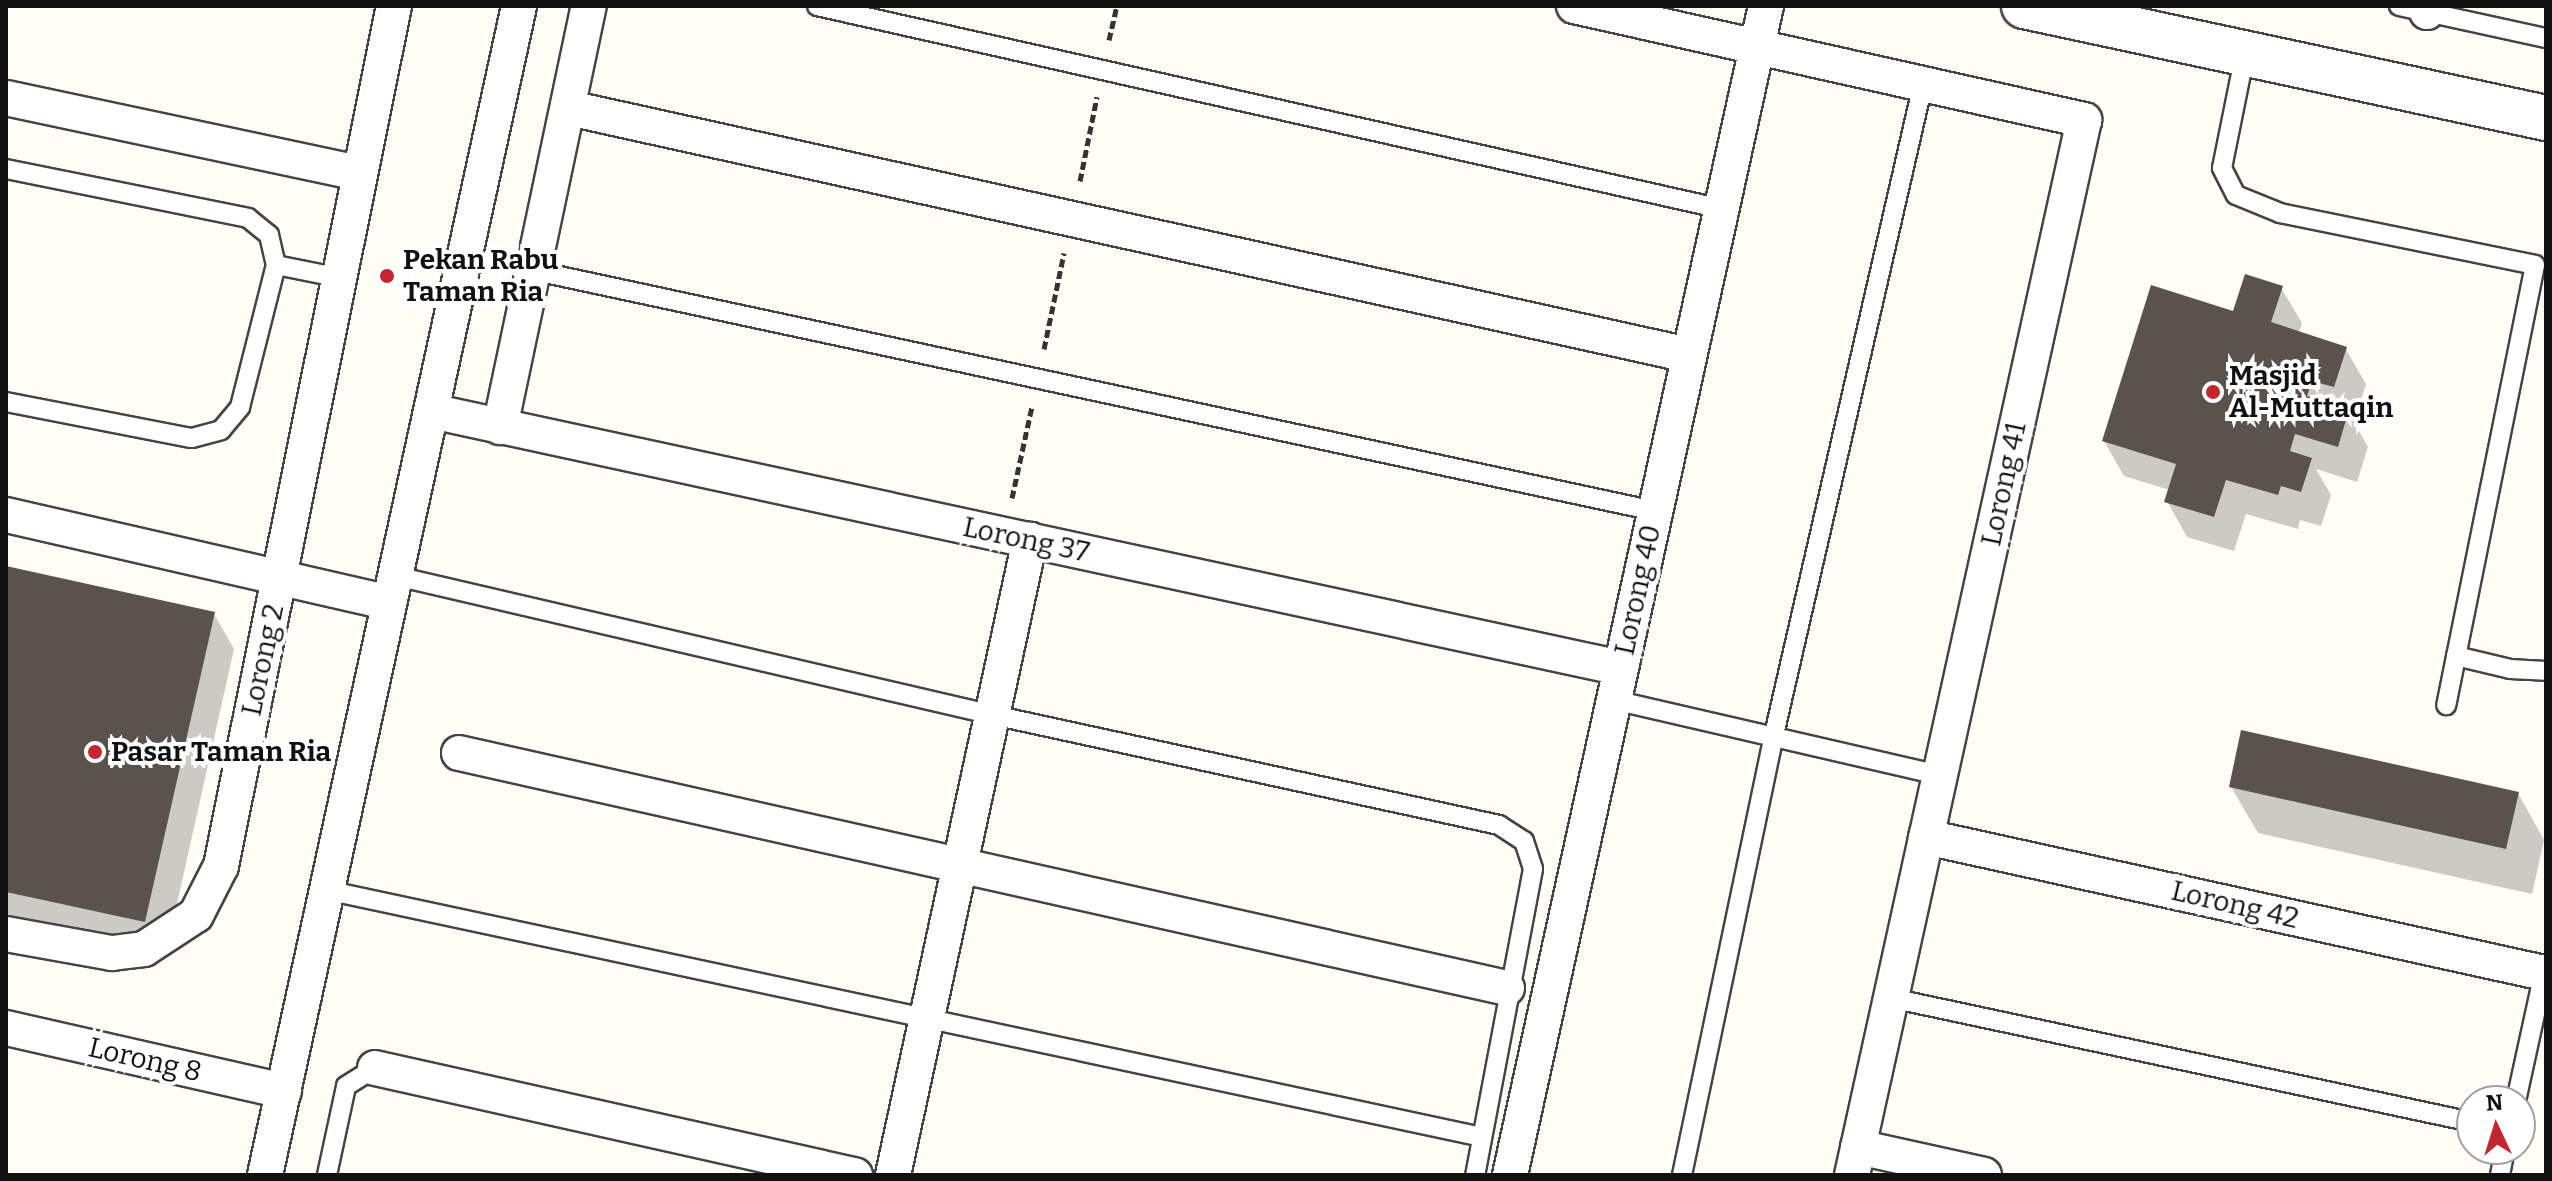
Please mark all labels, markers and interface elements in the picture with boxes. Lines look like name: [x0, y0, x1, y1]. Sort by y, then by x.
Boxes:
place label: Pekan Rabu Taman Ria: [403, 243, 558, 309]
marker: Pekan Rabu Taman Ria: [378, 267, 396, 285]
place label: Masjid Al-Muttaqin: [2229, 359, 2393, 425]
marker: Masjid Al-Muttaqin: [2204, 383, 2222, 401]
street label: Lorong 41: [1974, 419, 2034, 549]
street label: Lorong 37: [960, 510, 1092, 570]
street label: Lorong 40: [1608, 522, 1668, 658]
street label: Lorong 2: [235, 601, 291, 719]
place label: Pasar Taman Ria: [111, 735, 331, 769]
marker: Pasar Taman Ria: [86, 743, 104, 761]
street label: Lorong 42: [2168, 874, 2302, 936]
street label: Lorong 8: [85, 1031, 205, 1089]
north arrow: [2456, 1085, 2536, 1165]
text: N: [2485, 1088, 2504, 1117]

